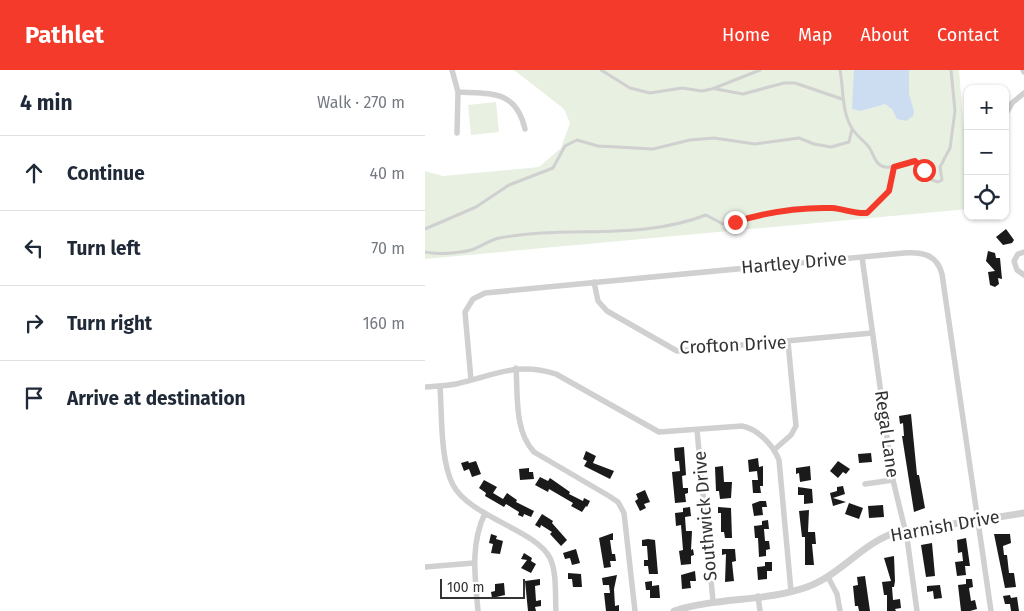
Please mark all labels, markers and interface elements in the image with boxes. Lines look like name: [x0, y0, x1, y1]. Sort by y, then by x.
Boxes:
text: Pathlet: [25, 21, 104, 49]
text: Home: [722, 24, 770, 46]
text: Map: [798, 24, 832, 46]
text: About: [860, 24, 909, 46]
text: Contact: [937, 24, 999, 46]
map controls: [964, 85, 1009, 220]
button: +: [964, 85, 1009, 130]
text: 4 min: [20, 90, 73, 116]
text: Walk · 270 m: [317, 93, 405, 112]
button: −: [964, 130, 1009, 175]
icon: ahead: [20, 159, 48, 187]
route start: [913, 159, 936, 182]
text: Continue: [67, 162, 145, 185]
text: 40 m: [370, 164, 405, 183]
button: locate: [964, 175, 1009, 220]
route end: [724, 211, 747, 234]
icon: left: [20, 234, 48, 262]
text: Turn left: [67, 237, 141, 260]
text: 70 m: [371, 239, 405, 258]
street label: Hartley Drive: [740, 247, 848, 279]
icon: right: [20, 309, 48, 337]
text: Turn right: [67, 312, 152, 335]
text: 160 m: [363, 314, 405, 333]
street label: Crofton Drive: [679, 331, 787, 359]
icon: arrive: [20, 384, 48, 412]
text: Arrive at destination: [67, 387, 246, 410]
street label: Regal Lane: [870, 389, 904, 479]
street label: Southwick Drive: [688, 450, 722, 582]
street label: Harnish Drive: [889, 506, 1001, 546]
scale bar: [440, 576, 525, 599]
text: 100 m: [447, 579, 484, 596]

